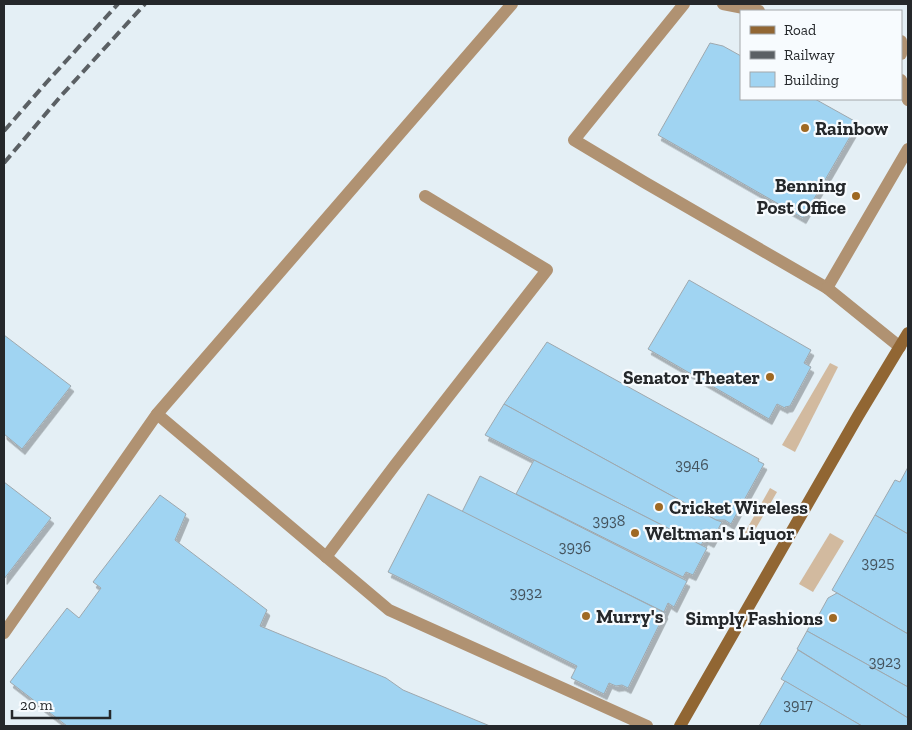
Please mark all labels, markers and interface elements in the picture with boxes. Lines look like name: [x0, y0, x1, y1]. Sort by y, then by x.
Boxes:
legend: [740, 10, 902, 100]
text: Road: [784, 21, 817, 39]
text: Railway: [784, 46, 835, 64]
text: Building: [784, 71, 839, 89]
place label: Rainbow: [815, 117, 889, 140]
marker: Rainbow: [799, 122, 811, 134]
place label: Benning Post Office: [756, 174, 846, 219]
marker: Benning Post Office: [850, 190, 862, 202]
place label: Senator Theater: [623, 366, 761, 389]
marker: Senator Theater: [764, 371, 776, 383]
house number: 3946: [675, 455, 709, 474]
place label: Cricket Wireless: [669, 496, 808, 519]
marker: Cricket Wireless: [653, 501, 665, 513]
house number: 3938: [593, 511, 625, 530]
place label: Weltman's Liquor: [645, 522, 795, 545]
marker: Weltman's Liquor: [629, 527, 641, 539]
house number: 3936: [559, 537, 591, 556]
house number: 3925: [862, 553, 894, 572]
house number: 3932: [510, 583, 542, 602]
place label: Murry's: [596, 605, 664, 628]
place label: Simply Fashions: [685, 607, 823, 630]
marker: Murry's: [580, 610, 592, 622]
marker: Simply Fashions: [827, 612, 839, 624]
house number: 3923: [869, 652, 901, 671]
scale bar: [12, 688, 110, 720]
house number: 3917: [783, 695, 813, 714]
text: 20 m: [20, 696, 53, 714]

